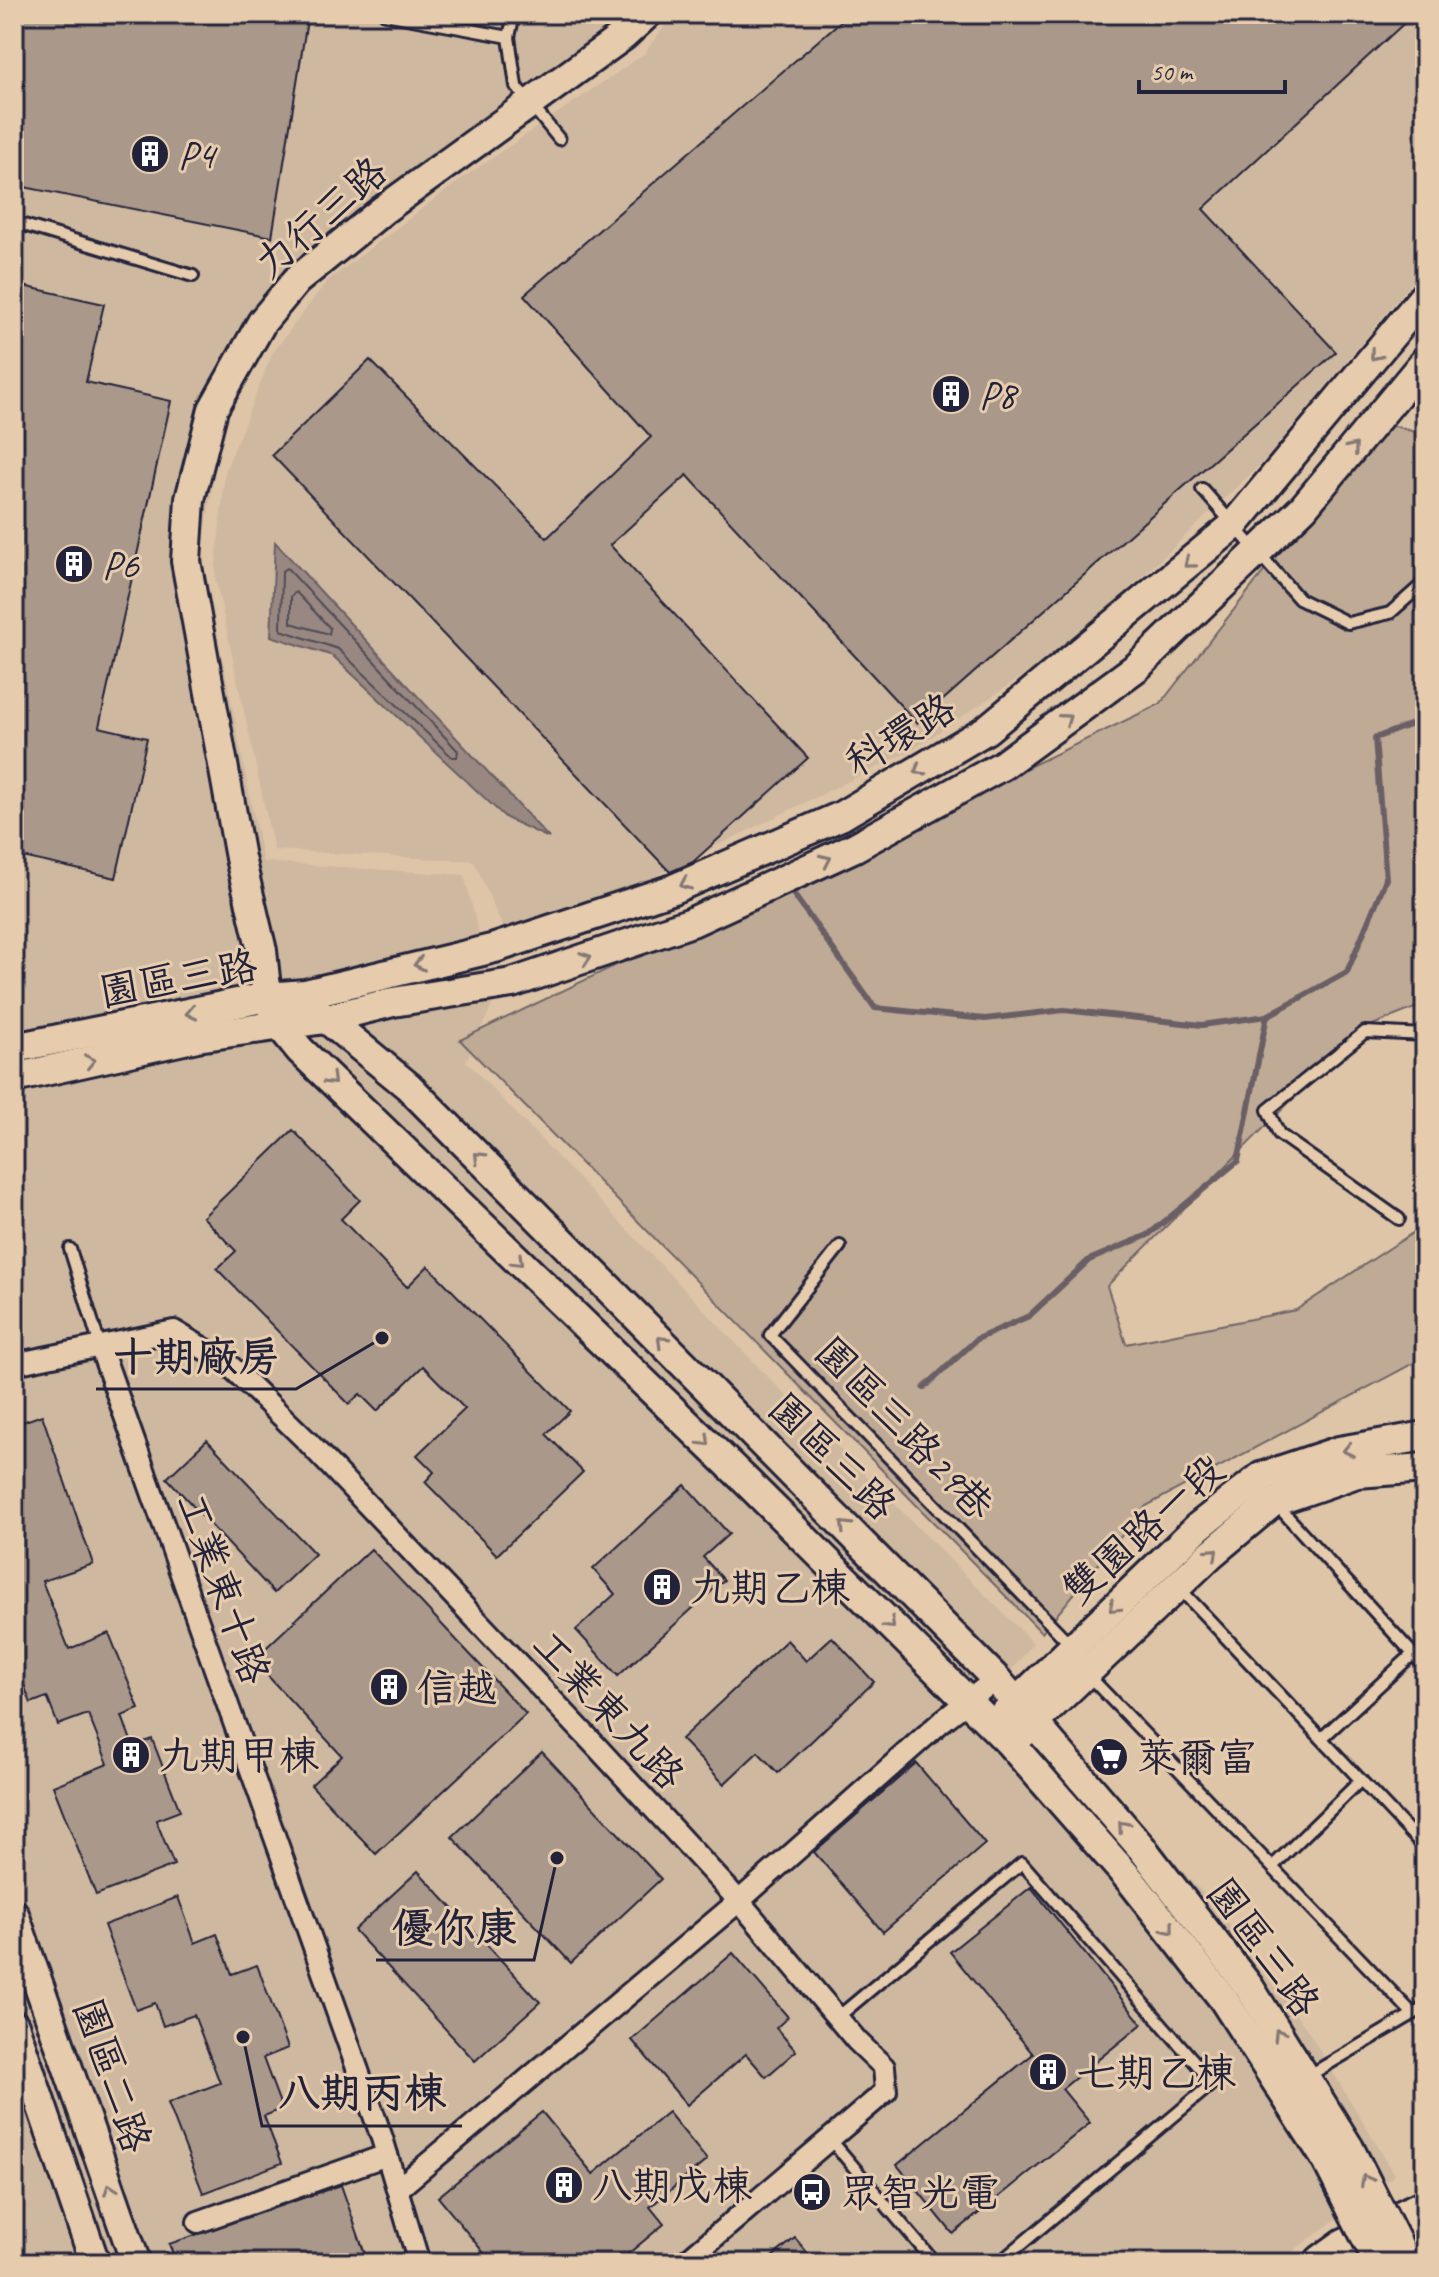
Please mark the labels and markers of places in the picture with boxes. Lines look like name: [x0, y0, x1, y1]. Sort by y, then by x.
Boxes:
place label: P4: [178, 130, 219, 180]
building icon: P4: [129, 133, 171, 175]
place label: P8: [979, 370, 1020, 420]
building icon: P8: [930, 373, 972, 415]
place label: P6: [102, 540, 140, 590]
building icon: P6: [53, 543, 95, 585]
callout: 十期廠房: [96, 1323, 296, 1389]
place label: 九期乙棟: [690, 1563, 850, 1613]
building icon: 九期乙棟: [641, 1566, 683, 1608]
place label: 信越: [417, 1663, 497, 1713]
building icon: 信越: [368, 1666, 410, 1708]
place label: 九期甲棟: [159, 1731, 319, 1781]
place label: 萊爾富: [1137, 1733, 1257, 1783]
building icon: 九期甲棟: [110, 1734, 152, 1776]
supermarket icon: 萊爾富: [1088, 1736, 1130, 1778]
callout: 優你康: [376, 1894, 534, 1960]
place label: 七期乙棟: [1076, 2048, 1236, 2098]
building icon: 七期乙棟: [1027, 2051, 1069, 2093]
callout: 八期丙棟: [262, 2060, 462, 2126]
place label: 八期戊棟: [592, 2161, 752, 2211]
building icon: 八期戊棟: [543, 2164, 585, 2206]
place label: 眾智光電: [840, 2168, 1000, 2218]
bus stop icon: 眾智光電: [791, 2171, 833, 2213]

